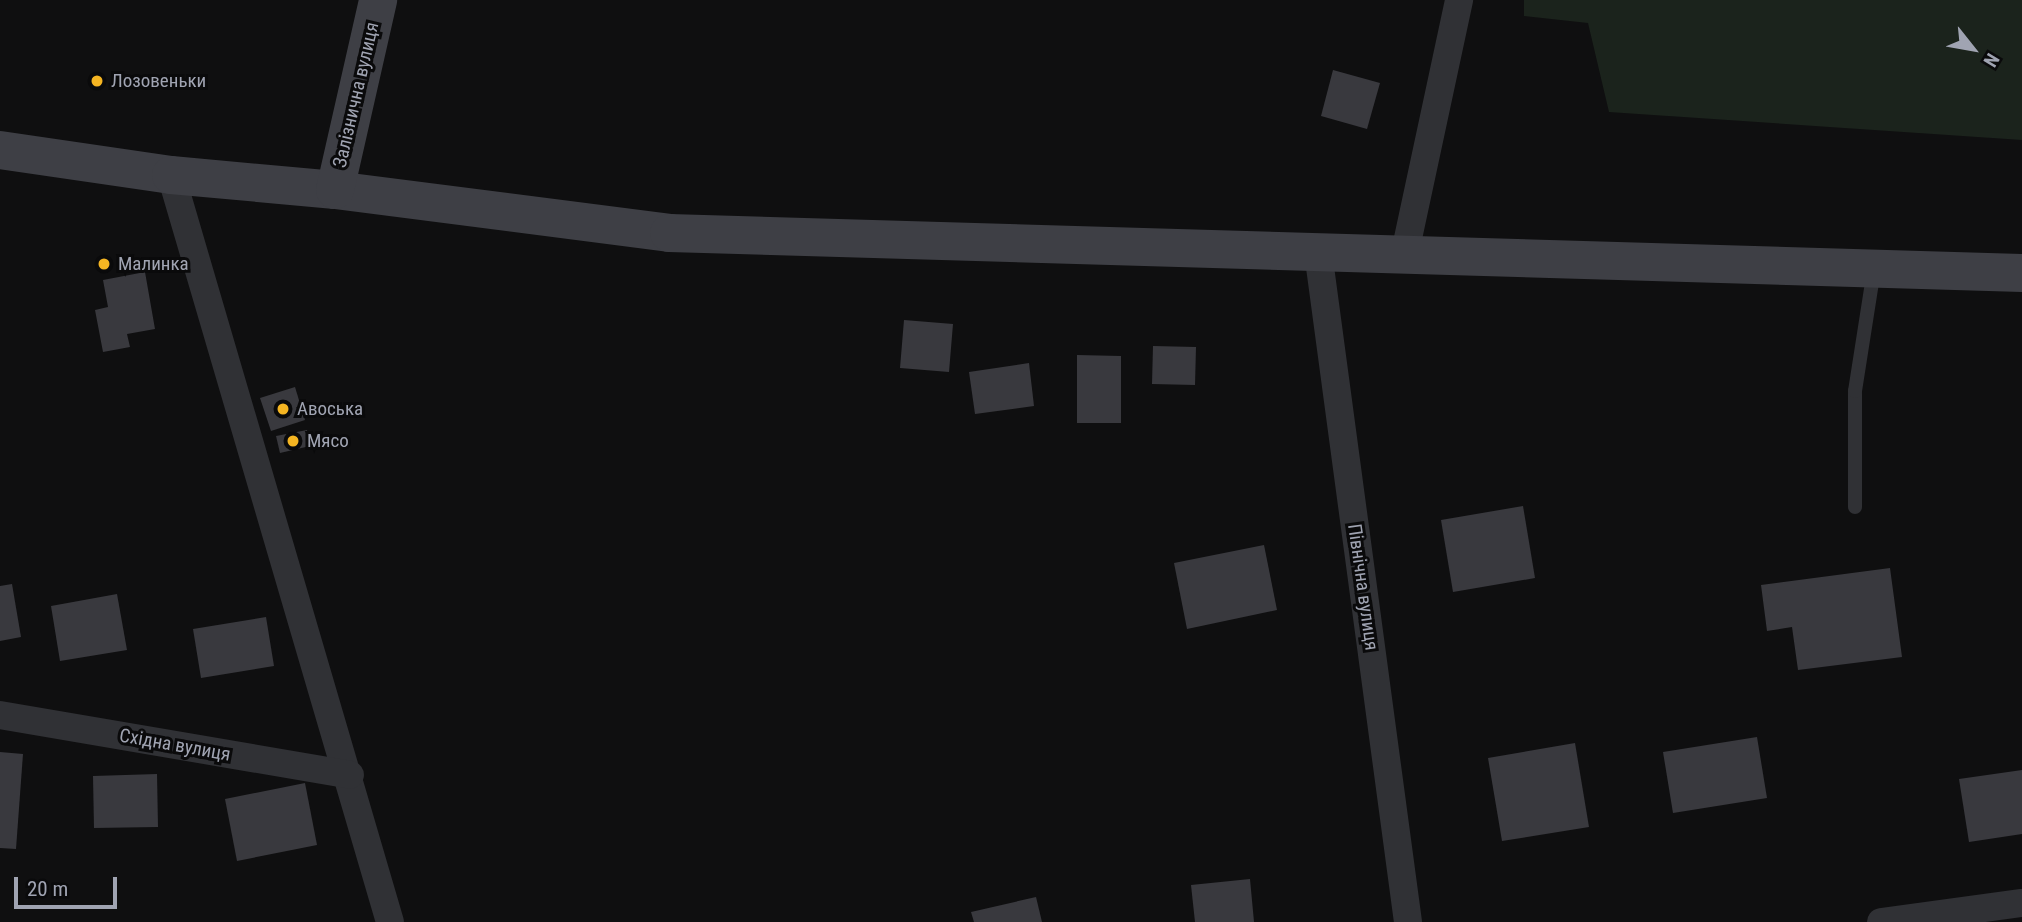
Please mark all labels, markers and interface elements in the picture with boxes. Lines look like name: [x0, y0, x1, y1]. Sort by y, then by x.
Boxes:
north arrow: [1938, 14, 2008, 84]
street label: Залізнична вулиця: [328, 20, 384, 170]
text: N: [1979, 49, 2004, 71]
place label: Лозовеньки: [111, 70, 206, 92]
marker: Лозовеньки: [89, 73, 105, 89]
place label: Малинка: [118, 253, 189, 275]
marker: Малинка: [96, 256, 112, 272]
place label: Авоська: [297, 398, 363, 420]
marker: Авоська: [275, 401, 291, 417]
place label: Мясо: [307, 430, 349, 452]
marker: Мясо: [285, 433, 301, 449]
street label: Північна вулиця: [1343, 522, 1383, 652]
street label: Східна вулиця: [118, 724, 232, 766]
scale bar: [18, 862, 121, 906]
text: 20 m: [27, 877, 68, 901]

